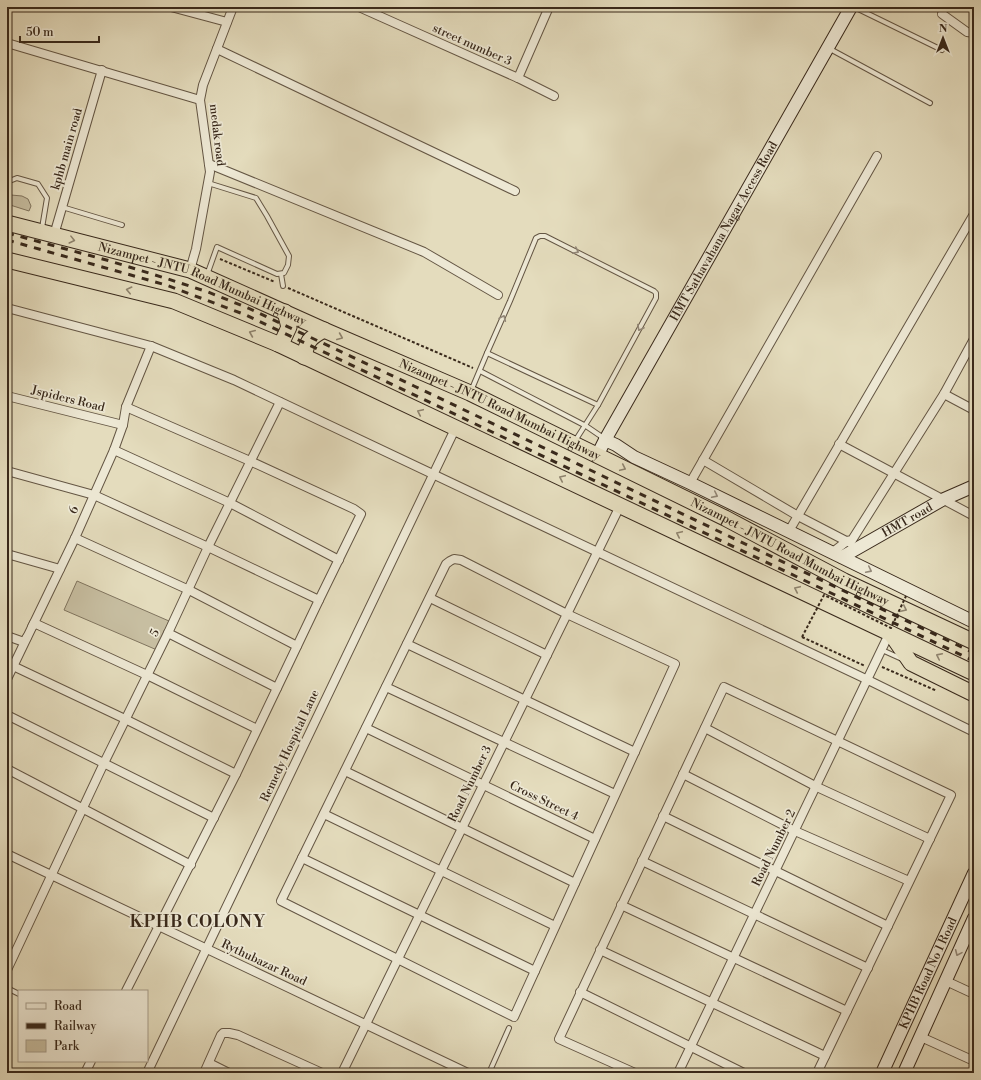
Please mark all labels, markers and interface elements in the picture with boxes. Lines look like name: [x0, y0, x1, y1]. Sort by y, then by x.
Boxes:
scale bar: [20, 18, 99, 44]
north arrow: [923, 18, 963, 58]
street label: street number 3: [430, 21, 514, 69]
text: N: [939, 22, 948, 36]
text: 50 m: [26, 25, 54, 40]
street label: medak road: [206, 103, 228, 167]
street label: kphb main road: [48, 106, 86, 192]
street label: HMT Sathavahana Nagar Access Road: [667, 138, 781, 324]
one-way arrow: [69, 235, 75, 243]
street label: Nizampet - JNTU Road Mumbai Highway: [97, 239, 309, 329]
one-way arrow: [571, 246, 579, 254]
one-way arrow: [126, 287, 133, 295]
one-way arrow: [498, 314, 506, 322]
one-way arrow: [637, 323, 645, 331]
one-way arrow: [248, 330, 255, 338]
one-way arrow: [336, 332, 344, 340]
street label: Nizampet - JNTU Road Mumbai Highway: [397, 356, 604, 464]
street label: Jspiders Road: [29, 382, 107, 415]
one-way arrow: [417, 409, 425, 417]
one-way arrow: [619, 463, 626, 471]
one-way arrow: [558, 475, 566, 483]
one-way arrow: [710, 490, 718, 498]
street label: Nizampet - JNTU Road Mumbai Highway: [688, 495, 892, 609]
street label: HMT road: [879, 499, 935, 540]
street label: 6: [66, 504, 82, 516]
one-way arrow: [676, 530, 683, 538]
one-way arrow: [865, 565, 872, 573]
one-way arrow: [793, 586, 801, 594]
one-way arrow: [900, 604, 907, 612]
street label: 5: [147, 626, 163, 639]
one-way arrow: [936, 653, 943, 661]
street label: Remedy Hospital Lane: [257, 687, 323, 805]
street label: Road Number 3: [445, 743, 495, 825]
street label: Cross Street 4: [507, 778, 581, 824]
street label: Road Number 2: [749, 807, 799, 889]
district label: KPHB COLONY: [130, 912, 266, 932]
street label: KPHB Road No 1 Road: [896, 915, 960, 1031]
street label: Rythubazar Road: [219, 937, 309, 989]
one-way arrow: [955, 949, 963, 957]
legend: [18, 990, 148, 1062]
text: Road: [54, 999, 82, 1014]
text: Railway: [54, 1019, 96, 1034]
text: Park: [54, 1039, 80, 1054]

